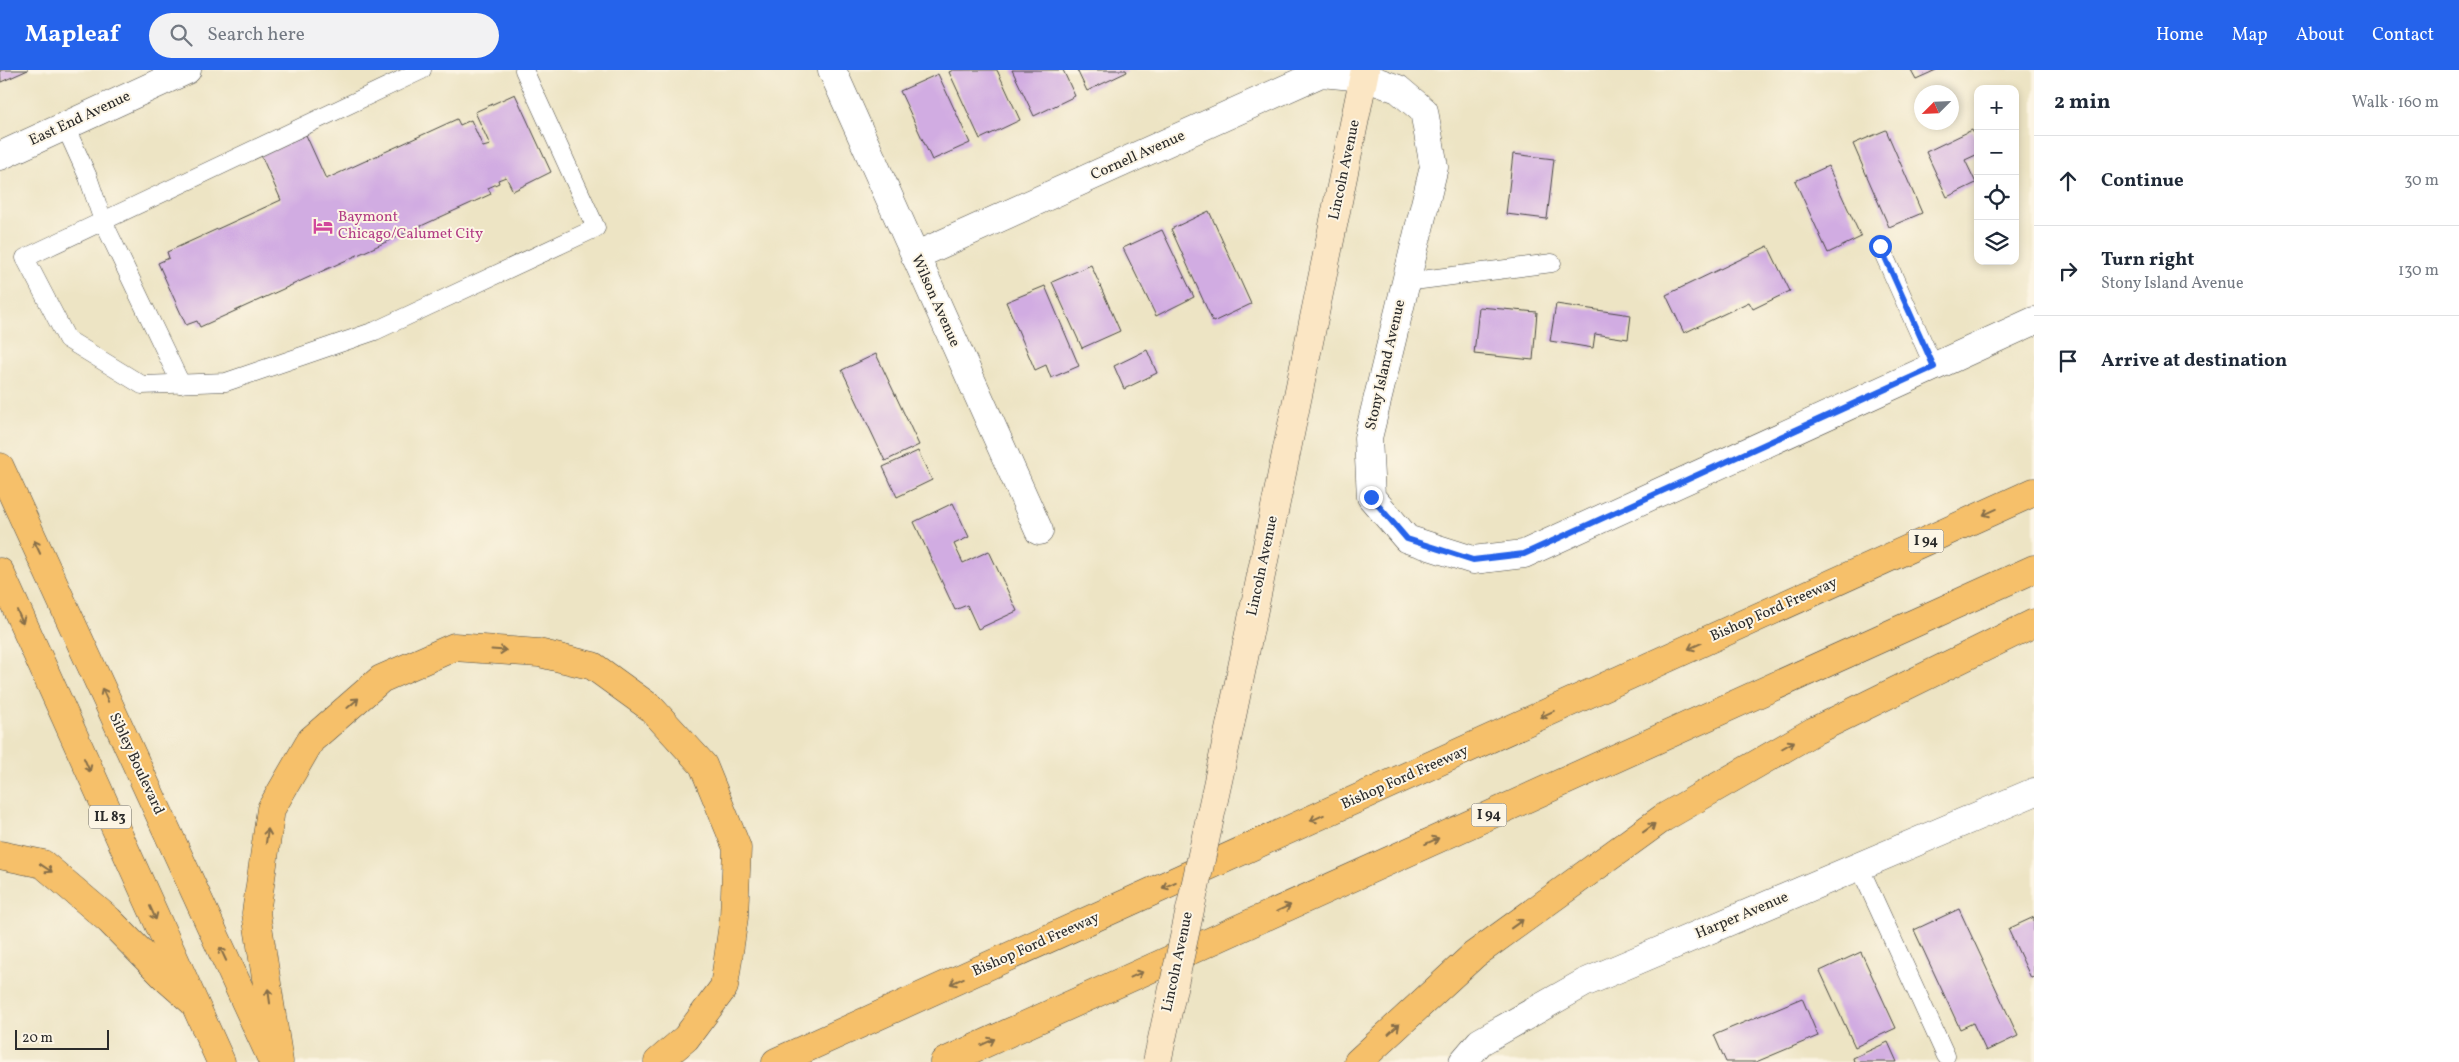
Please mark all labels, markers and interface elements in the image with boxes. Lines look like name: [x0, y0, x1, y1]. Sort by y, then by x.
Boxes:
search box: [149, 13, 499, 58]
text: Mapleaf: [25, 18, 119, 52]
icon: search: [167, 21, 195, 49]
text: Search here: [207, 22, 305, 48]
text: Home: [2156, 23, 2204, 48]
text: Map: [2232, 23, 2268, 48]
text: About: [2296, 23, 2344, 48]
text: Contact: [2372, 23, 2434, 48]
north arrow: [1914, 85, 1959, 130]
map controls: [1974, 85, 2019, 265]
button: +: [1974, 85, 2019, 130]
street label: East End Avenue: [26, 86, 134, 152]
text: 2 min: [2054, 88, 2111, 117]
text: Walk · 160 m: [2352, 92, 2439, 114]
street label: Lincoln Avenue: [1324, 118, 1366, 222]
street label: Cornell Avenue: [1088, 126, 1188, 186]
button: −: [1974, 130, 2019, 175]
icon: ahead: [2054, 167, 2082, 195]
text: Continue: [2101, 168, 2184, 194]
text: 30 m: [2404, 170, 2439, 192]
button: locate: [1974, 175, 2019, 220]
place label: Baymont Chicago/Calumet City: [338, 207, 483, 245]
hotel icon: Baymont Chicago/Calumet City: [312, 215, 334, 237]
button: layers: [1974, 220, 2019, 265]
route start: [1869, 235, 1892, 258]
text: Turn right: [2101, 247, 2194, 273]
street label: Wilson Avenue: [905, 251, 965, 351]
icon: right: [2054, 257, 2082, 285]
text: 130 m: [2398, 260, 2439, 282]
text: Stony Island Avenue: [2101, 273, 2243, 295]
street label: Stony Island Avenue: [1361, 298, 1411, 432]
icon: arrive: [2054, 347, 2082, 375]
text: Arrive at destination: [2101, 348, 2287, 374]
route end: [1360, 486, 1383, 509]
one-way arrow: [1983, 508, 1998, 518]
street label: Lincoln Avenue: [1242, 514, 1284, 618]
road number: I 94: [1908, 530, 1944, 552]
one-way arrow: [32, 540, 41, 555]
street label: Bishop Ford Freeway: [1707, 572, 1841, 648]
one-way arrow: [16, 609, 25, 624]
one-way arrow: [1688, 642, 1703, 652]
one-way arrow: [491, 646, 507, 655]
one-way arrow: [99, 688, 109, 703]
one-way arrow: [346, 698, 359, 709]
one-way arrow: [1540, 709, 1555, 719]
street label: Sibley Boulevard: [103, 710, 169, 818]
street label: Bishop Ford Freeway: [1338, 740, 1472, 816]
one-way arrow: [1781, 740, 1795, 750]
one-way arrow: [82, 757, 92, 772]
road number: I 94: [1472, 804, 1506, 826]
road number: IL 83: [89, 806, 131, 829]
one-way arrow: [1310, 814, 1325, 823]
one-way arrow: [1642, 823, 1656, 833]
one-way arrow: [262, 828, 272, 844]
one-way arrow: [1424, 836, 1439, 845]
one-way arrow: [39, 863, 53, 873]
one-way arrow: [1162, 881, 1177, 890]
street label: Harper Avenue: [1692, 887, 1792, 945]
one-way arrow: [1276, 902, 1291, 912]
one-way arrow: [149, 905, 159, 920]
street label: Bishop Ford Freeway: [969, 907, 1103, 983]
street label: Lincoln Avenue: [1157, 910, 1199, 1014]
one-way arrow: [1510, 919, 1524, 929]
one-way arrow: [218, 947, 228, 962]
one-way arrow: [1128, 969, 1143, 979]
one-way arrow: [950, 976, 965, 986]
one-way arrow: [264, 989, 274, 1005]
one-way arrow: [1387, 1023, 1400, 1035]
scale bar: [15, 1027, 109, 1050]
text: 20 m: [22, 1029, 53, 1048]
one-way arrow: [980, 1036, 995, 1046]

